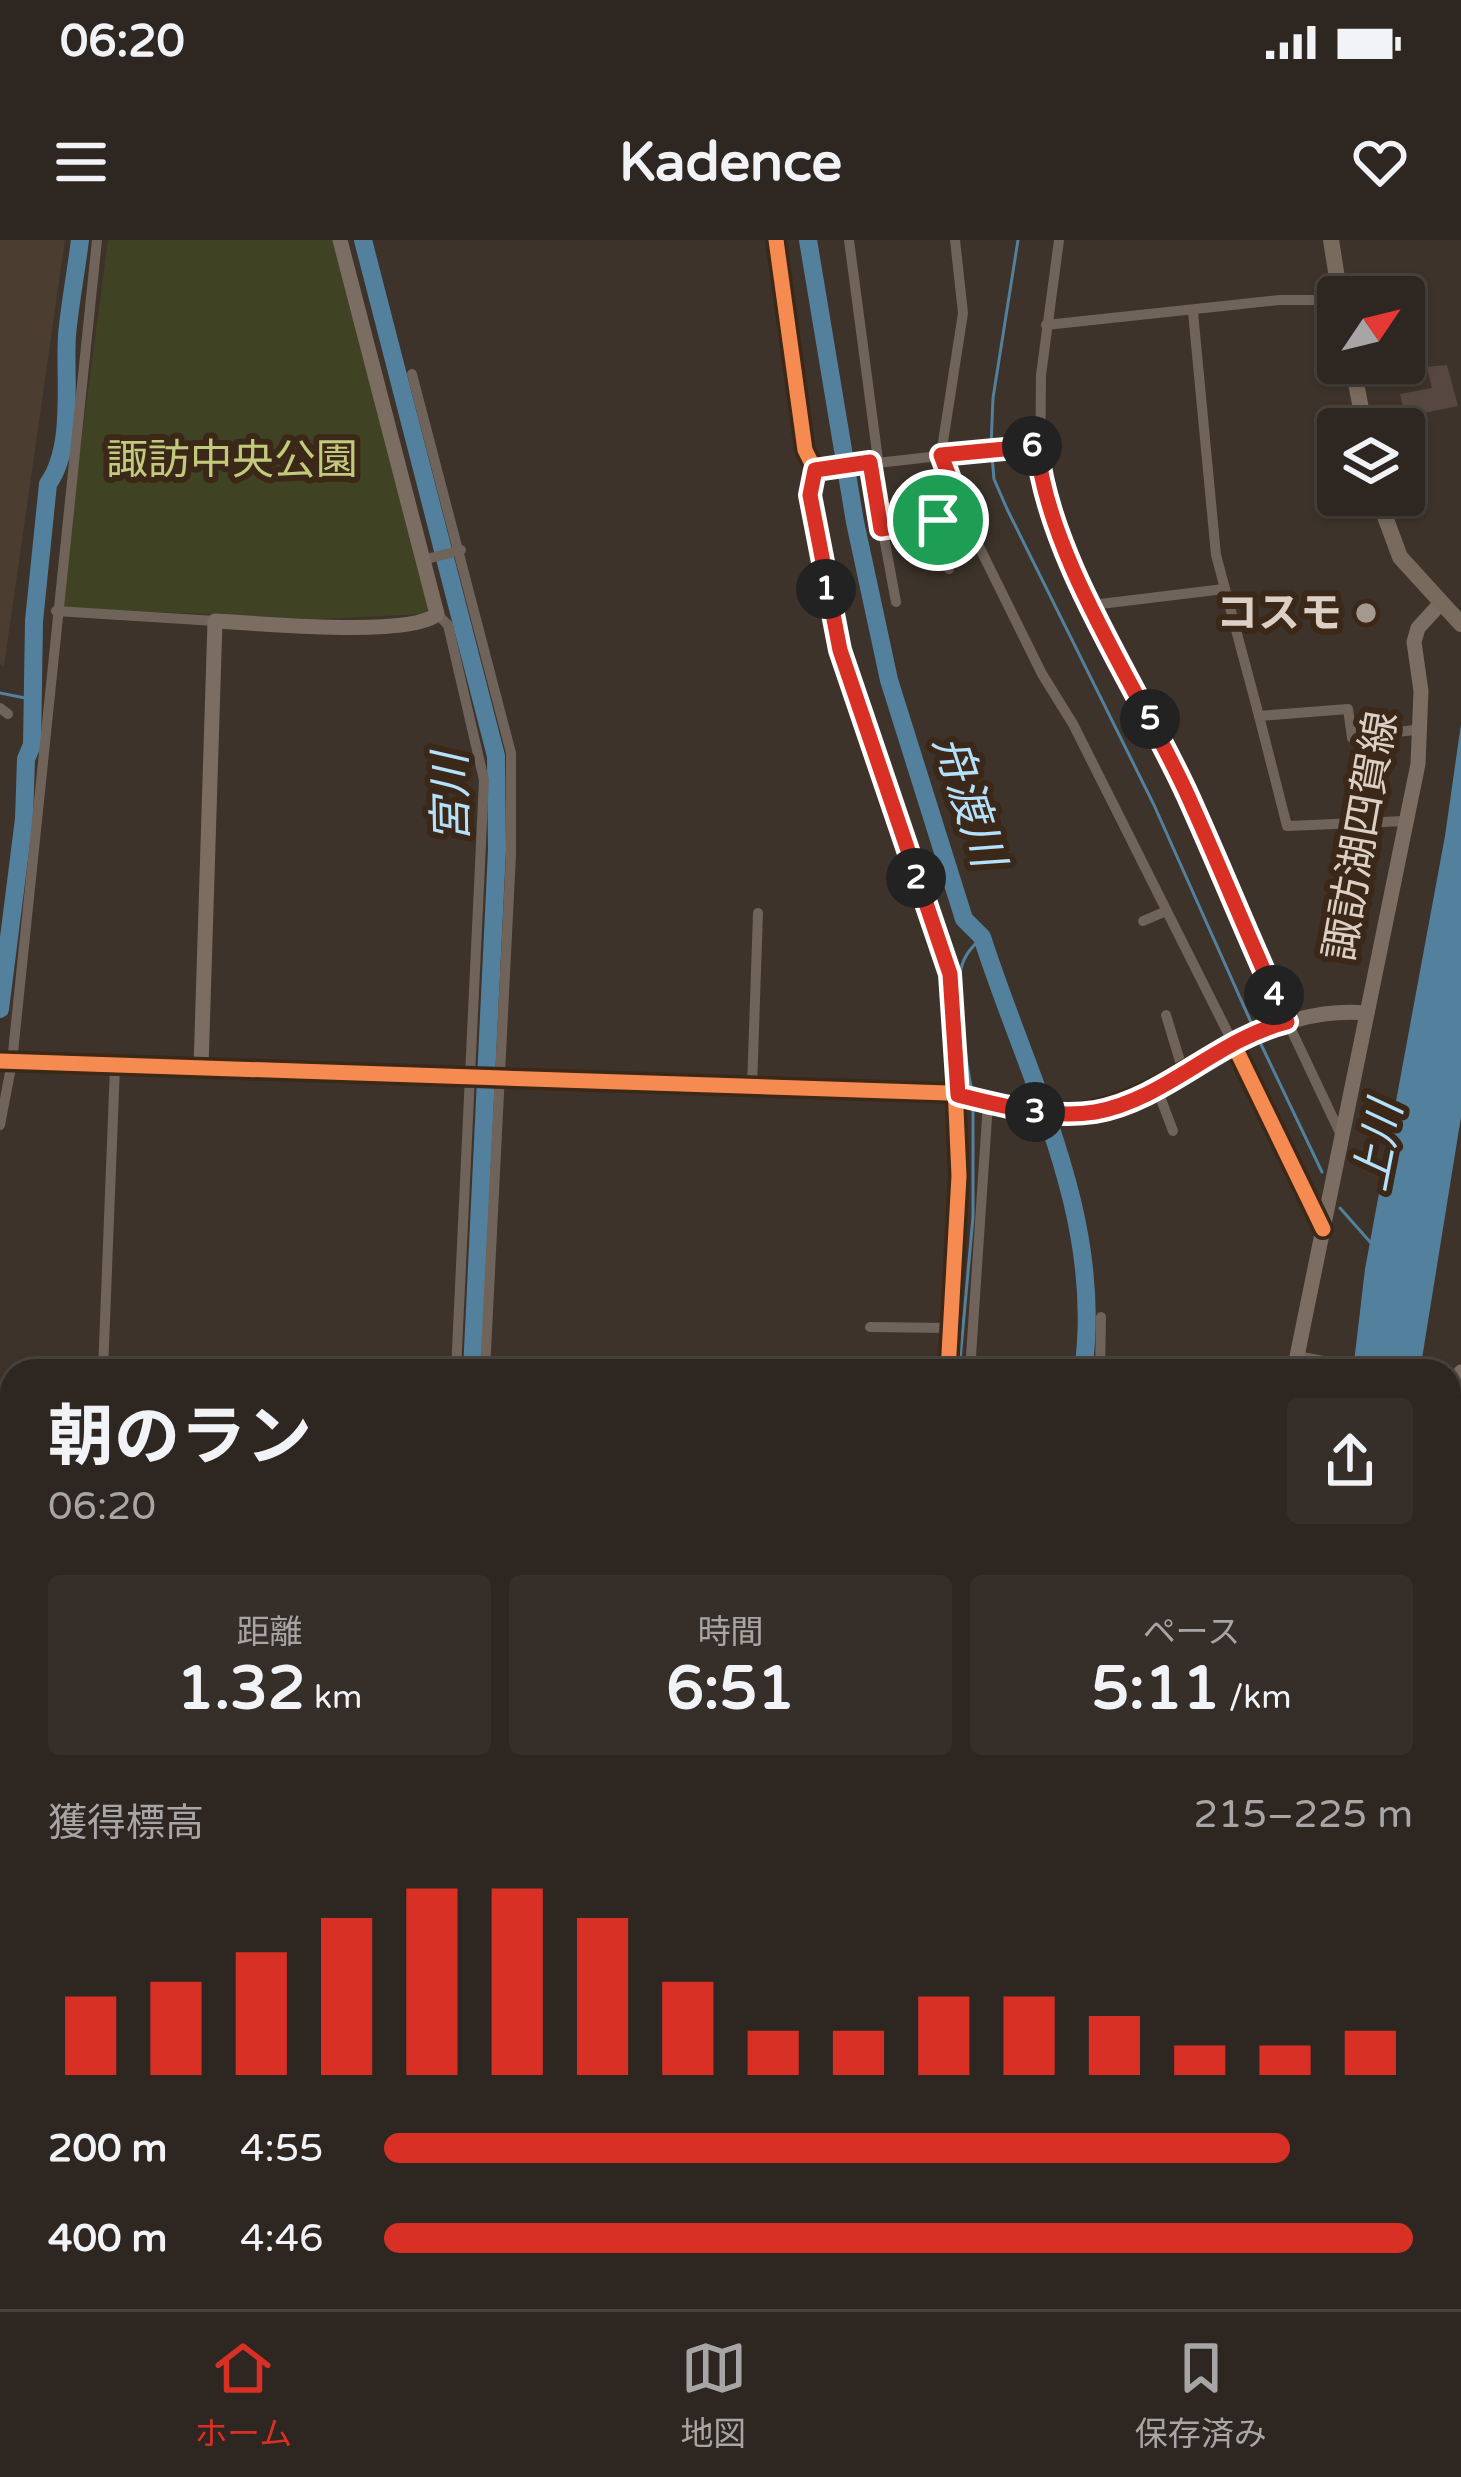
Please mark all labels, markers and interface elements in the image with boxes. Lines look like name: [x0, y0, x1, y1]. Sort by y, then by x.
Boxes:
text: 06:20: [60, 15, 185, 69]
icon: menu: [48, 129, 114, 195]
icon: heart: [1347, 129, 1413, 195]
text: Kadence: [619, 130, 842, 195]
north arrow: [1317, 276, 1425, 384]
map controls: [1317, 276, 1425, 516]
button: layers: [1317, 408, 1425, 516]
pin: 6: [1002, 416, 1062, 476]
text: 6: [1022, 426, 1042, 465]
park label: 諏訪中央公園: [106, 435, 358, 486]
pin: [887, 469, 989, 571]
icon: arrive: [905, 487, 971, 553]
pin: 1: [796, 559, 856, 619]
text: 1: [816, 569, 836, 608]
place label: コスモ: [1216, 588, 1342, 639]
marker: コスモ: [1353, 600, 1379, 626]
pin: 5: [1120, 689, 1180, 749]
text: 5: [1140, 699, 1160, 738]
street label: 諏訪湖四賀線: [1314, 707, 1408, 965]
water label: 舟渡川: [921, 728, 1016, 877]
water label: 宮川: [424, 749, 480, 843]
pin: 2: [886, 848, 946, 908]
text: 2: [906, 858, 926, 897]
pin: 4: [1244, 965, 1304, 1025]
text: 4: [1264, 975, 1284, 1014]
pin: 3: [1005, 1082, 1065, 1142]
text: 3: [1025, 1092, 1045, 1131]
water label: 上川: [1344, 1093, 1415, 1195]
text: 朝のラン: [48, 1398, 312, 1478]
button: share: [1287, 1398, 1413, 1524]
text: 06:20: [48, 1483, 156, 1530]
text: 距離: [237, 1613, 303, 1652]
text: 時間: [698, 1613, 764, 1652]
text: ペース: [1143, 1613, 1240, 1652]
text: 1.32: [177, 1653, 305, 1725]
text: 6:51: [666, 1653, 795, 1725]
text: 5:11: [1091, 1653, 1220, 1725]
text: km: [305, 1678, 362, 1717]
text: /km: [1220, 1678, 1292, 1717]
text: 215–225 m: [1193, 1791, 1413, 1838]
text: 獲得標高: [48, 1800, 204, 1847]
text: 200 m: [48, 2125, 167, 2172]
text: 4:55: [240, 2125, 324, 2172]
text: 400 m: [48, 2215, 167, 2262]
text: 4:46: [240, 2215, 324, 2262]
tab: ホーム: [194, 2335, 292, 2455]
tab: 地図: [681, 2335, 747, 2455]
tab: 保存済み: [1135, 2335, 1267, 2455]

